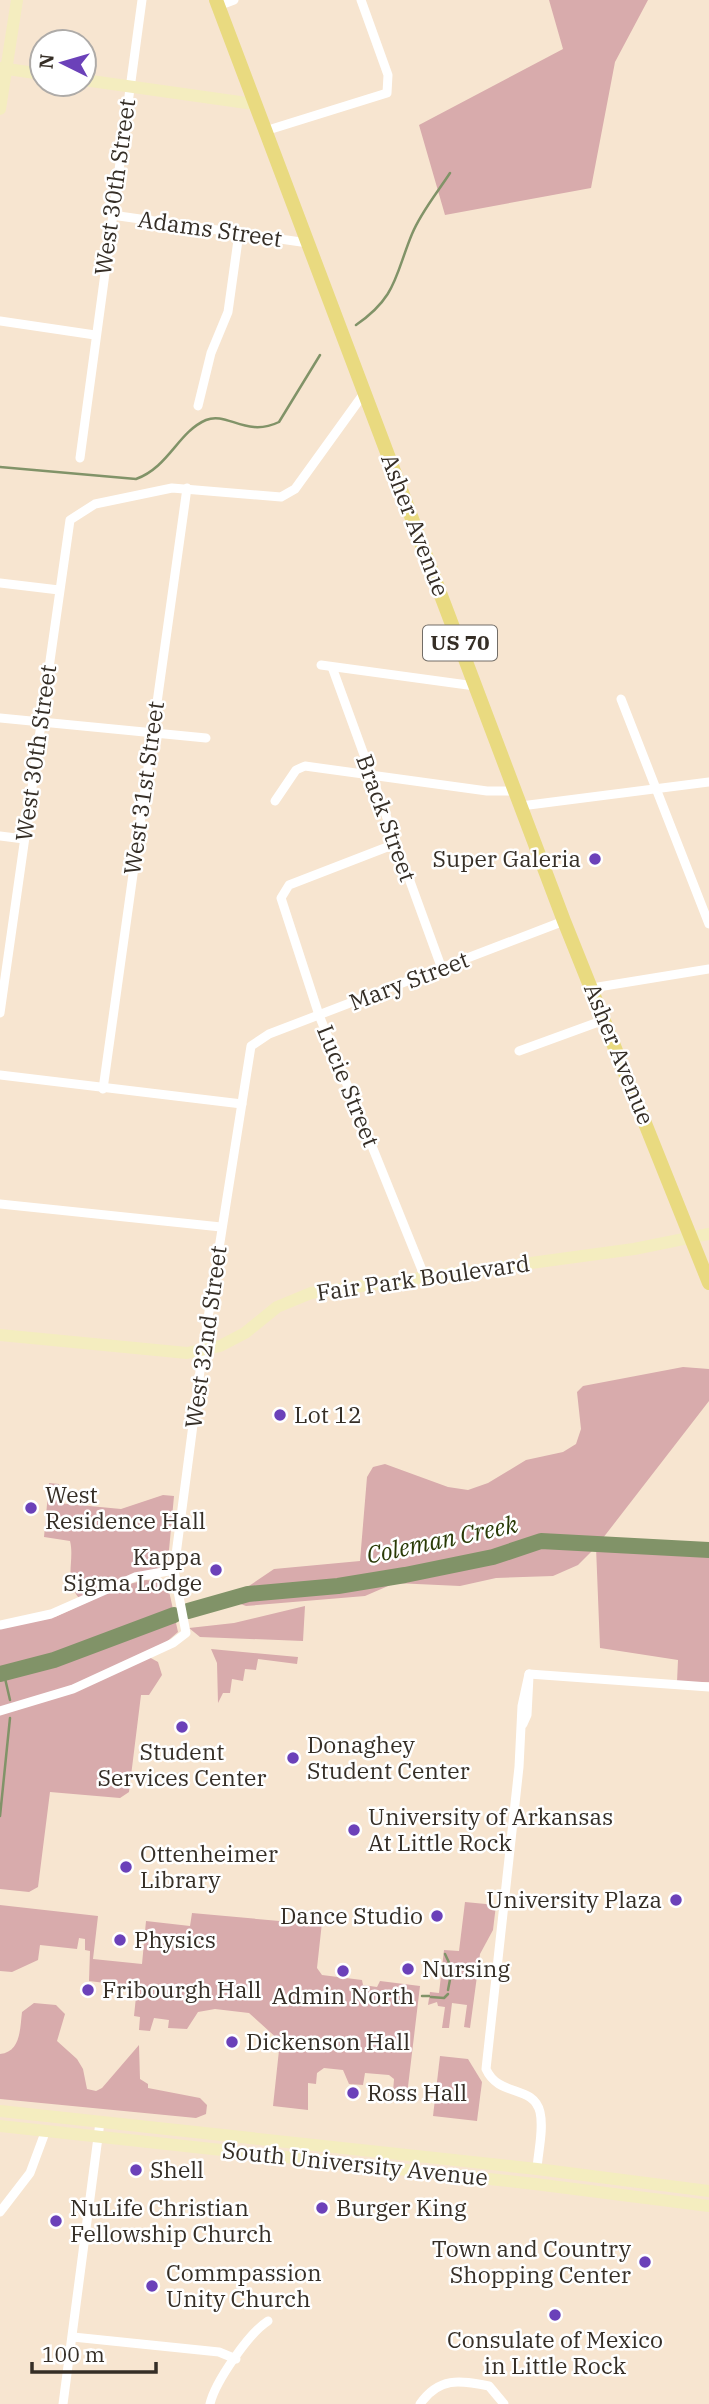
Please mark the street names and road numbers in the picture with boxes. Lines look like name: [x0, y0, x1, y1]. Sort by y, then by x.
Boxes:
street label: West 30th Street: [87, 97, 141, 277]
street label: Adams Street: [136, 203, 284, 253]
street label: Asher Avenue: [375, 449, 457, 600]
road number: US 70: [423, 626, 497, 660]
street label: West 30th Street: [8, 663, 62, 843]
street label: West 31st Street: [116, 699, 170, 877]
street label: Brack Street: [350, 750, 424, 885]
street label: Mary Street: [345, 944, 473, 1017]
street label: Asher Avenue: [578, 978, 662, 1129]
street label: Lucie Street: [311, 1020, 387, 1151]
street label: West 32nd Street: [177, 1244, 233, 1430]
street label: Fair Park Boulevard: [314, 1247, 531, 1307]
street label: South University Avenue: [221, 2134, 489, 2192]

